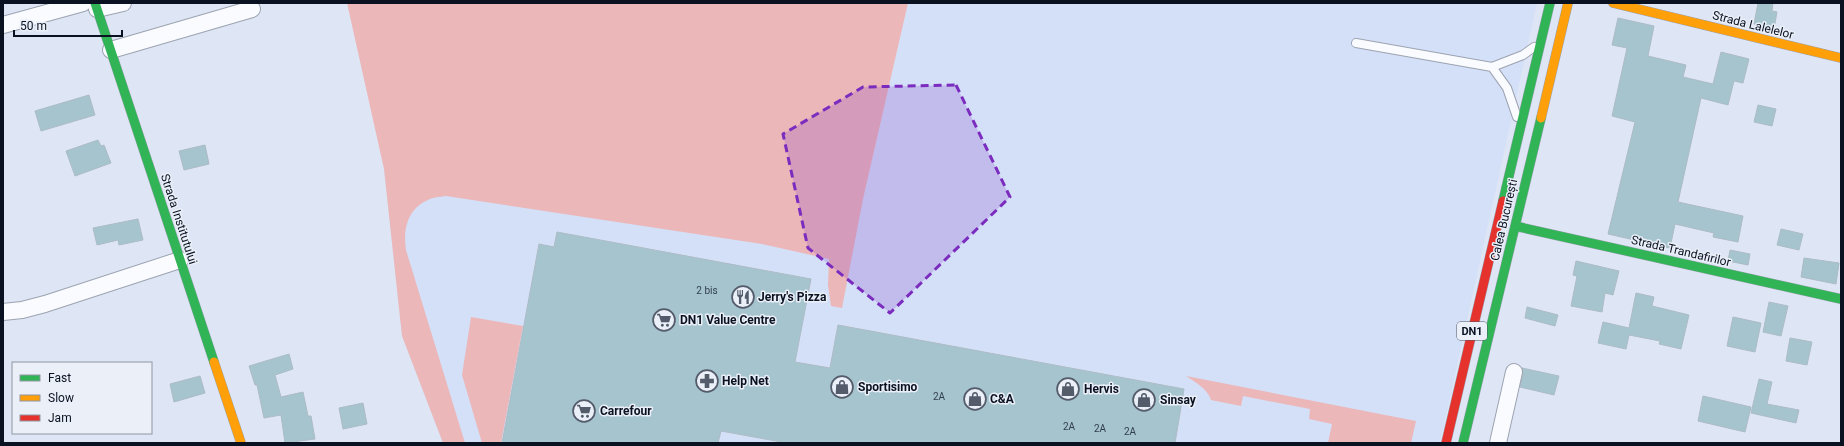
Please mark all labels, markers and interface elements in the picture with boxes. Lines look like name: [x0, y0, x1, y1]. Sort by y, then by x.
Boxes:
street label: Strada Lalelelor: [1711, 8, 1795, 42]
scale bar: [14, 12, 122, 38]
text: 50 m: [20, 19, 47, 33]
street label: Strada Institutului: [158, 172, 200, 266]
street label: Calea București: [1488, 178, 1521, 262]
street label: Strada Trandafirilor: [1630, 233, 1732, 269]
restaurant icon: Jerry's Pizza: [730, 284, 756, 310]
house number: 2 bis: [696, 285, 718, 296]
place label: Jerry's Pizza: [758, 290, 827, 304]
supermarket icon: DN1 Value Centre: [651, 307, 677, 333]
place label: DN1 Value Centre: [680, 313, 776, 327]
road number: DN1: [1457, 322, 1487, 340]
legend: [12, 362, 152, 434]
pharmacy icon: Help Net: [694, 368, 720, 394]
text: Fast: [48, 371, 71, 385]
place label: Help Net: [722, 374, 769, 388]
shop icon: Sportisimo: [829, 374, 855, 400]
shop icon: Hervis: [1055, 376, 1081, 402]
place label: Sportisimo: [858, 380, 918, 394]
place label: Hervis: [1084, 382, 1119, 396]
shop icon: C&A: [962, 386, 988, 412]
shop icon: Sinsay: [1131, 387, 1157, 413]
text: Slow: [48, 391, 74, 405]
house number: 2A: [933, 391, 946, 402]
place label: C&A: [990, 392, 1015, 406]
place label: Sinsay: [1160, 393, 1197, 407]
supermarket icon: Carrefour: [571, 398, 597, 424]
place label: Carrefour: [600, 404, 652, 418]
text: Jam: [48, 411, 72, 425]
house number: 2A: [1063, 421, 1076, 432]
house number: 2A: [1094, 423, 1107, 434]
house number: 2A: [1124, 426, 1137, 437]

